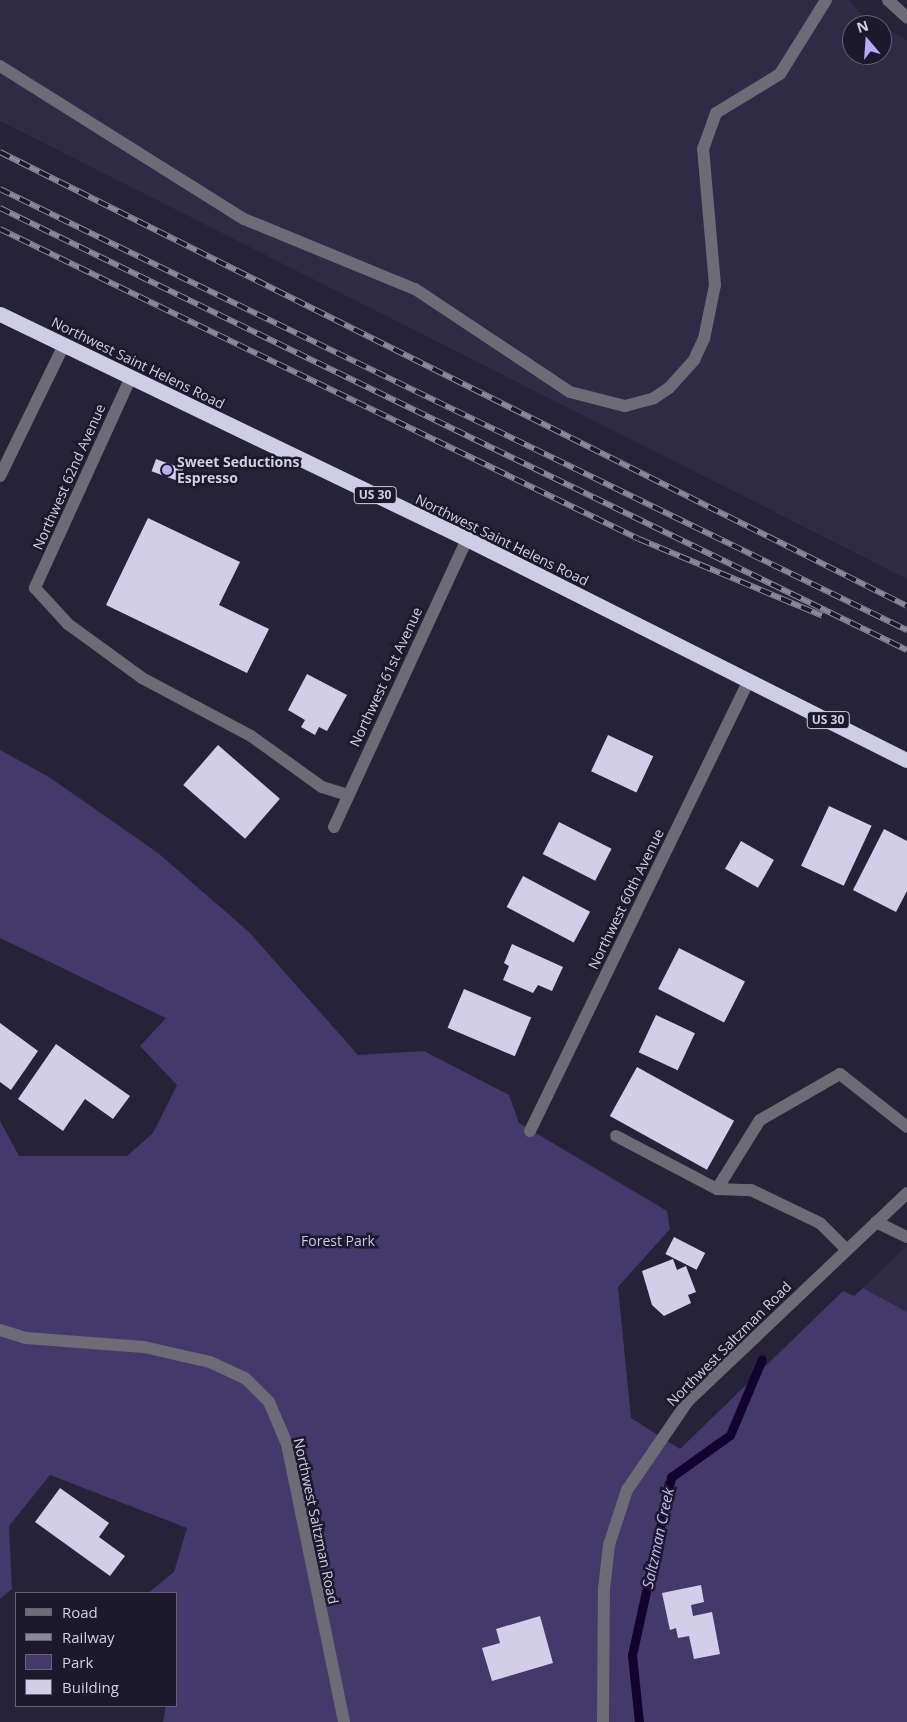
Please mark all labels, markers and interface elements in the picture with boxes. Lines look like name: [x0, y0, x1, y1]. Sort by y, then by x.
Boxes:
north arrow: [842, 15, 892, 65]
text: N: [854, 15, 871, 37]
street label: Northwest Saint Helens Road: [49, 314, 227, 412]
street label: Northwest 62nd Avenue: [29, 402, 109, 552]
place label: Sweet Seductions Espresso: [177, 454, 299, 487]
marker: Sweet Seductions Espresso: [161, 464, 173, 476]
road number: US 30: [352, 486, 398, 504]
street label: Northwest Saint Helens Road: [413, 491, 591, 589]
street label: Northwest 61st Avenue: [346, 604, 426, 750]
road number: US 30: [806, 710, 850, 730]
street label: Northwest 60th Avenue: [585, 826, 667, 972]
park label: Forest Park: [301, 1233, 375, 1249]
street label: Northwest Saltzman Road: [663, 1278, 795, 1410]
street label: Northwest Saltzman Road: [290, 1437, 342, 1605]
water label: Saltzman Creek: [639, 1486, 677, 1590]
legend: [15, 1592, 178, 1707]
text: Road: [62, 1602, 98, 1622]
text: Railway: [62, 1627, 115, 1647]
text: Park: [62, 1652, 93, 1672]
text: Building: [62, 1677, 119, 1697]

